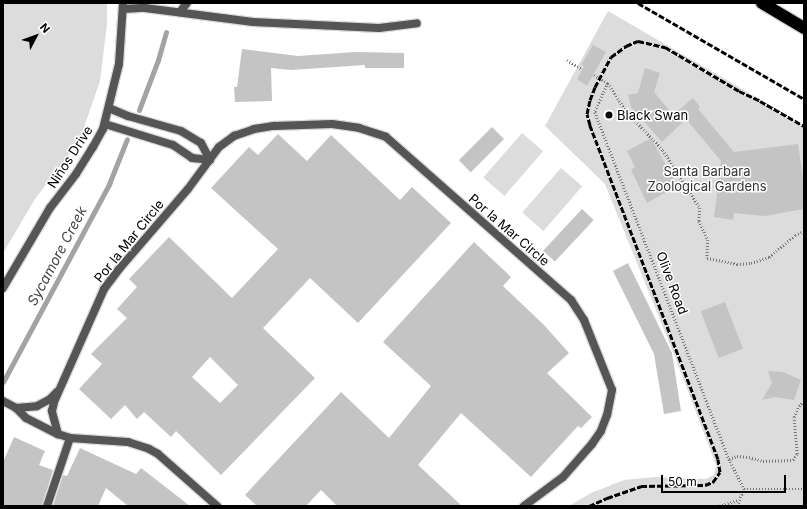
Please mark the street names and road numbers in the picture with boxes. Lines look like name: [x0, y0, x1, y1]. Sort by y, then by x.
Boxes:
street label: Niños Drive: [44, 123, 96, 191]
street label: Por la Mar Circle: [465, 191, 553, 269]
street label: Por la Mar Circle: [91, 197, 167, 285]
street label: Olive Road: [653, 249, 691, 317]

